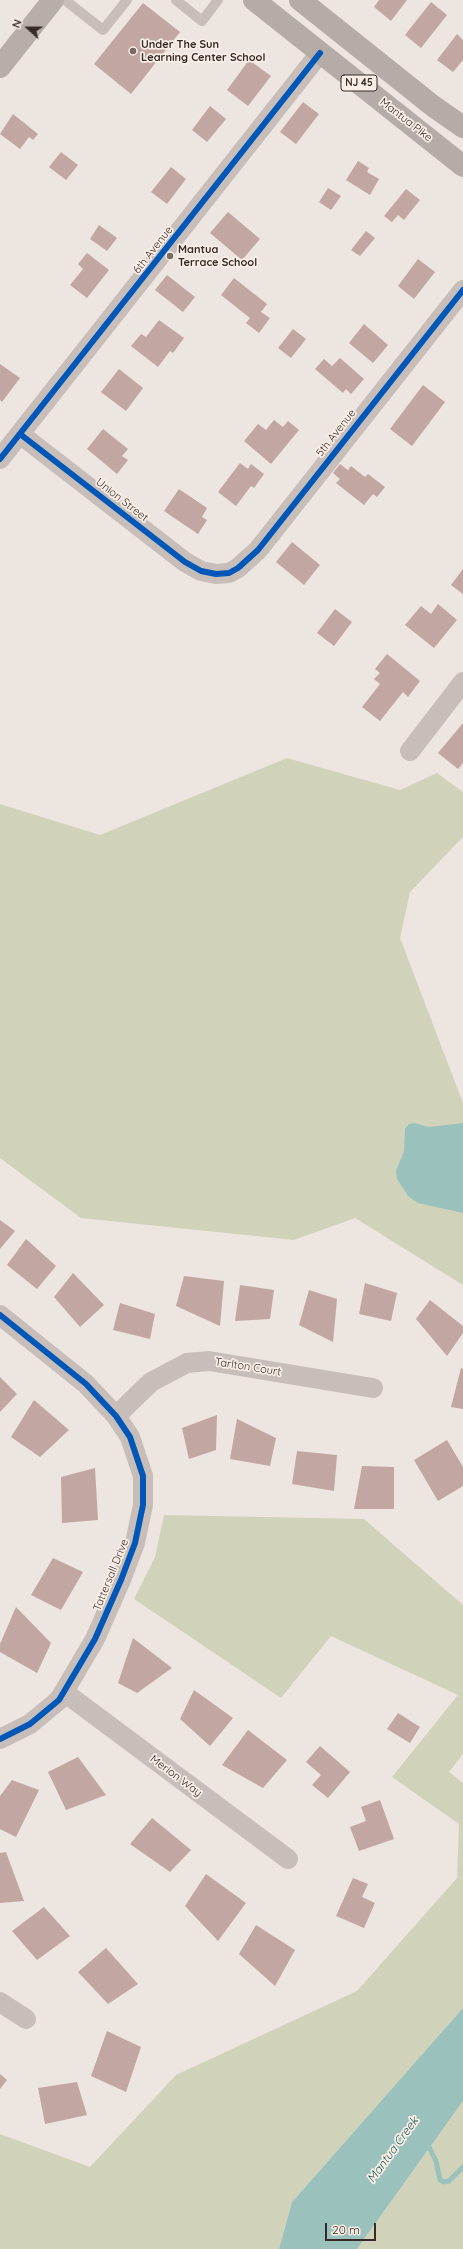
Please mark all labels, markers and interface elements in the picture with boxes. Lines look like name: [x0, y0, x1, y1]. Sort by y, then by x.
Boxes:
north arrow: [8, 8, 48, 48]
text: N: [9, 17, 25, 30]
place label: Under The Sun Learning Center School: [141, 38, 265, 64]
marker: Under The Sun Learning Center School: [128, 46, 138, 56]
road number: NJ 45: [341, 75, 377, 91]
street label: Mantua Pike: [377, 96, 435, 144]
street label: 6th Avenue: [130, 224, 176, 276]
place label: Mantua Terrace School: [178, 243, 257, 269]
marker: Mantua Terrace School: [165, 251, 175, 261]
street label: 5th Avenue: [313, 407, 359, 459]
street label: Union Street: [93, 476, 151, 524]
street label: Tarlton Court: [214, 1355, 282, 1379]
street label: Tattersall Drive: [91, 1537, 131, 1613]
street label: Merion Way: [148, 1752, 204, 1800]
water label: Mantua Creek: [364, 2114, 422, 2186]
scale bar: [327, 2215, 378, 2241]
text: 20 m: [332, 2222, 360, 2237]

